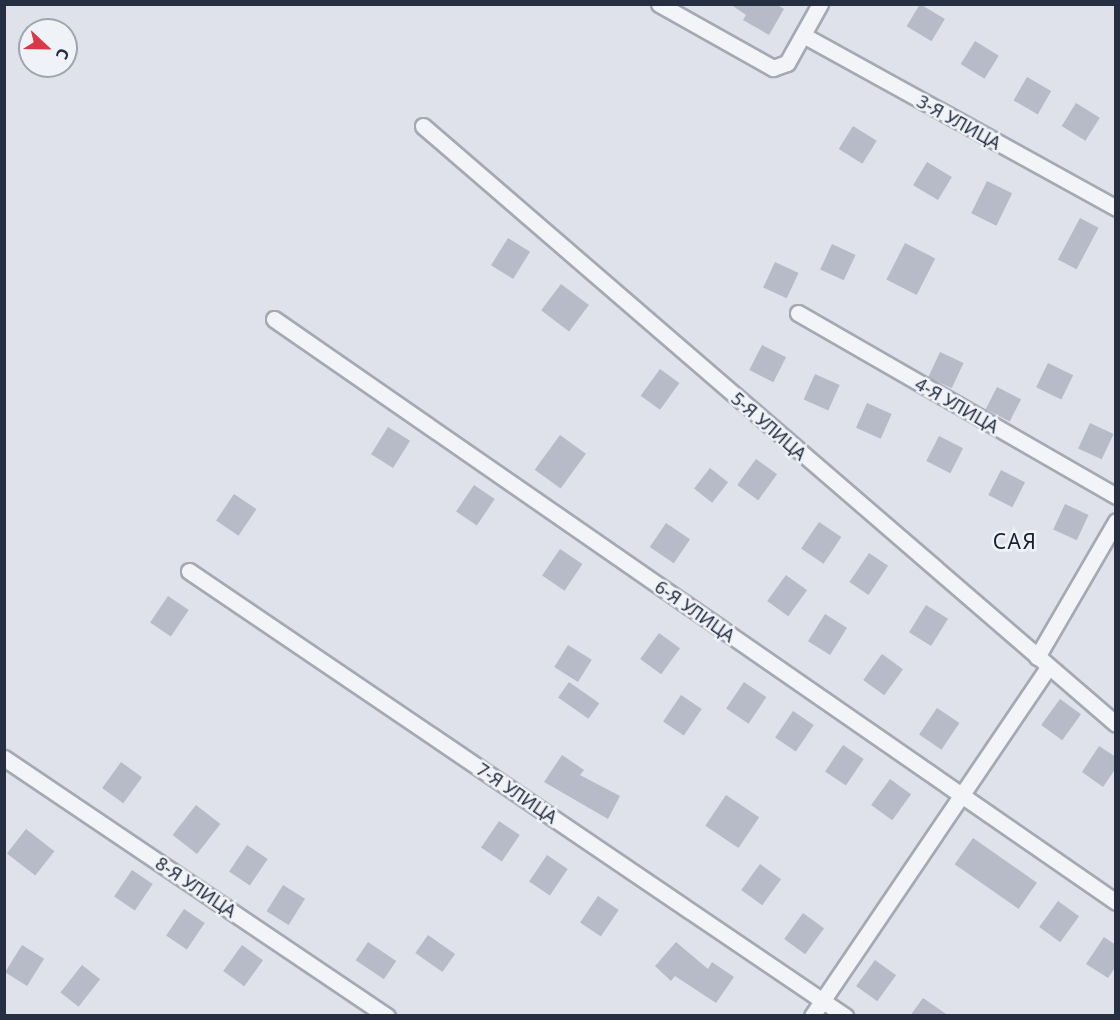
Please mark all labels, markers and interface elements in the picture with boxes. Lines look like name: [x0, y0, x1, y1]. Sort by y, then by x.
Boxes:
north arrow: [18, 18, 78, 78]
text: С: [51, 45, 75, 63]
street label: 3-Я УЛИЦА: [913, 90, 1005, 154]
street label: 4-Я УЛИЦА: [911, 372, 1003, 438]
street label: 5-Я УЛИЦА: [727, 387, 811, 465]
district label: САЯ: [993, 528, 1037, 554]
street label: 6-Я УЛИЦА: [651, 576, 739, 646]
street label: 7-Я УЛИЦА: [473, 758, 561, 828]
street label: 8-Я УЛИЦА: [152, 852, 240, 922]

